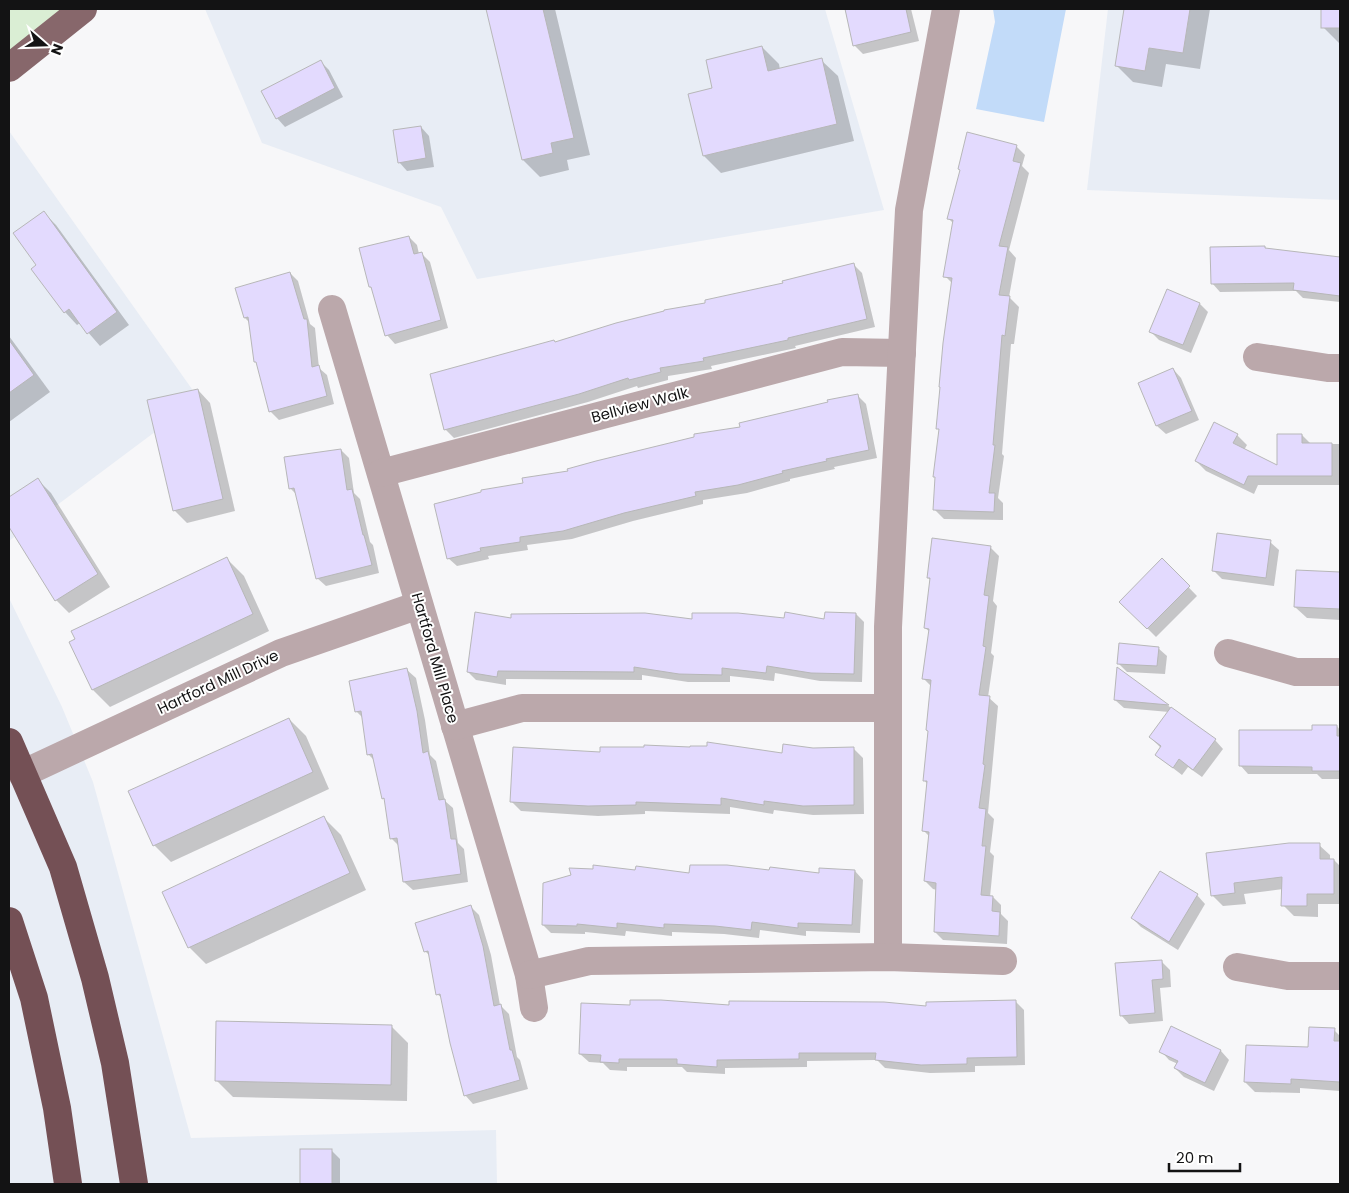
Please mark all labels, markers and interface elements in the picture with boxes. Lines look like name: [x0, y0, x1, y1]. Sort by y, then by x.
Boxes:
north arrow: [20, 20, 70, 70]
text: N: [46, 41, 68, 58]
street label: Bellview Walk: [589, 381, 691, 428]
street label: Hartford Mill Place: [407, 590, 464, 726]
street label: Hartford Mill Drive: [154, 644, 282, 719]
scale bar: [1169, 1140, 1240, 1172]
text: 20 m: [1176, 1147, 1214, 1168]

